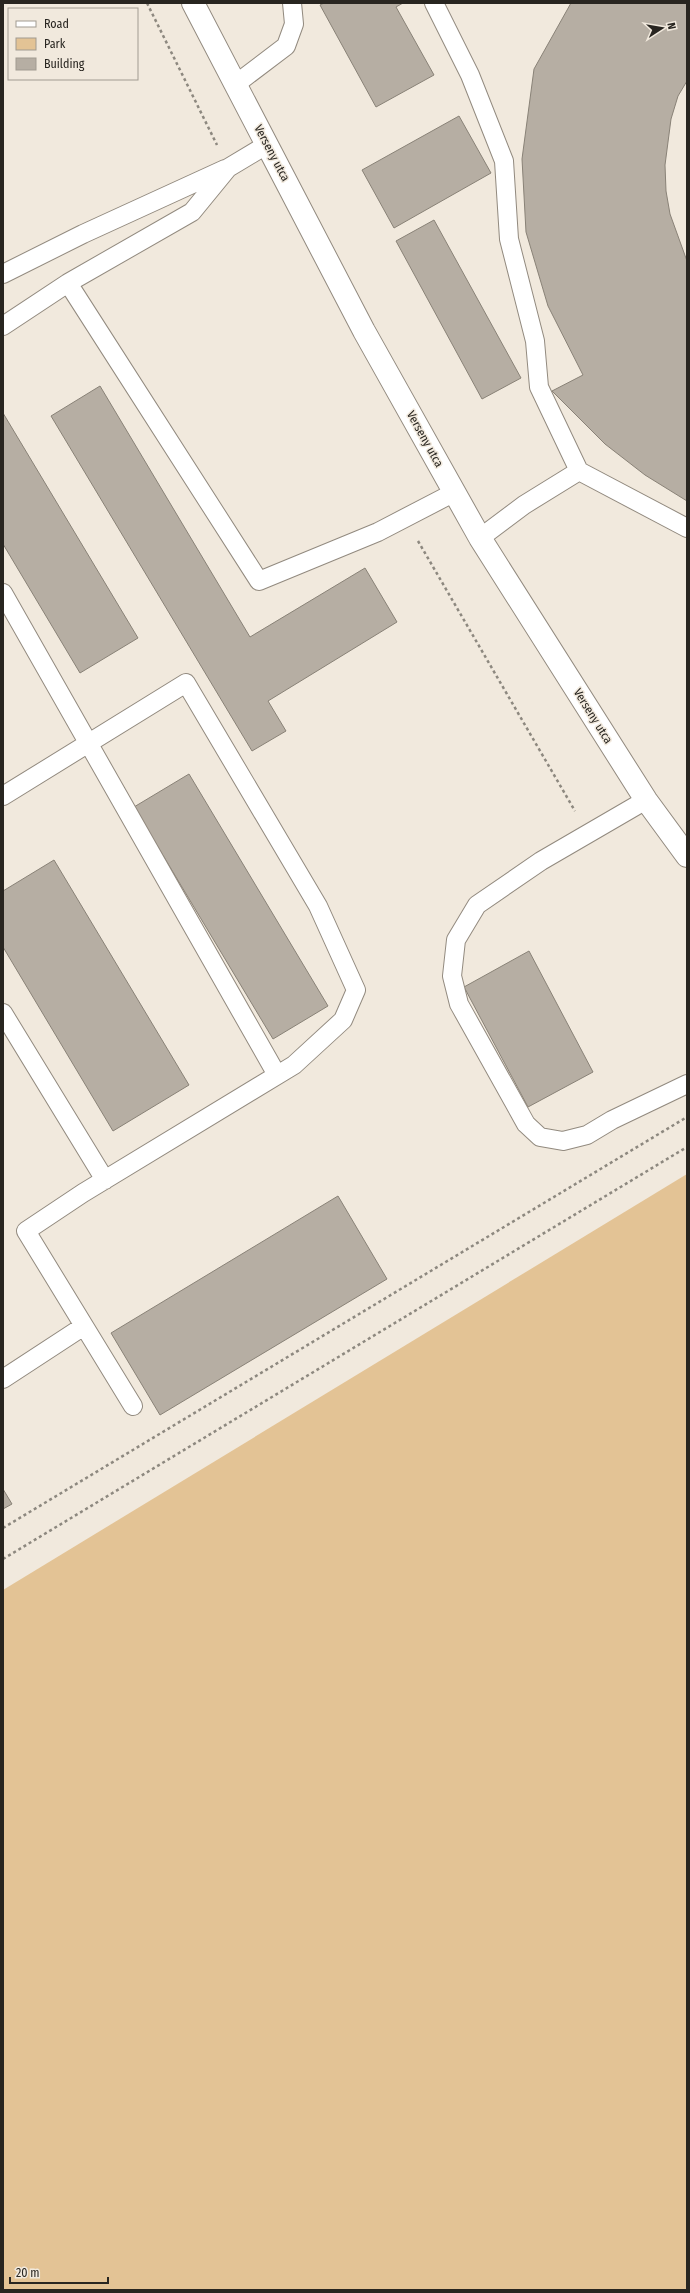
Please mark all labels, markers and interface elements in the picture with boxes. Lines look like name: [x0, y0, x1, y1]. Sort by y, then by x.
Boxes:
legend: [8, 8, 138, 80]
north arrow: [642, 8, 682, 48]
text: Road: [44, 17, 69, 31]
text: N: [664, 21, 678, 31]
text: Park: [44, 37, 66, 51]
text: Building: [44, 57, 85, 71]
street label: Verseny utca: [251, 122, 293, 184]
street label: Verseny utca: [404, 408, 446, 470]
street label: Verseny utca: [571, 686, 615, 746]
scale bar: [10, 2259, 108, 2285]
text: 20 m: [16, 2266, 40, 2280]

